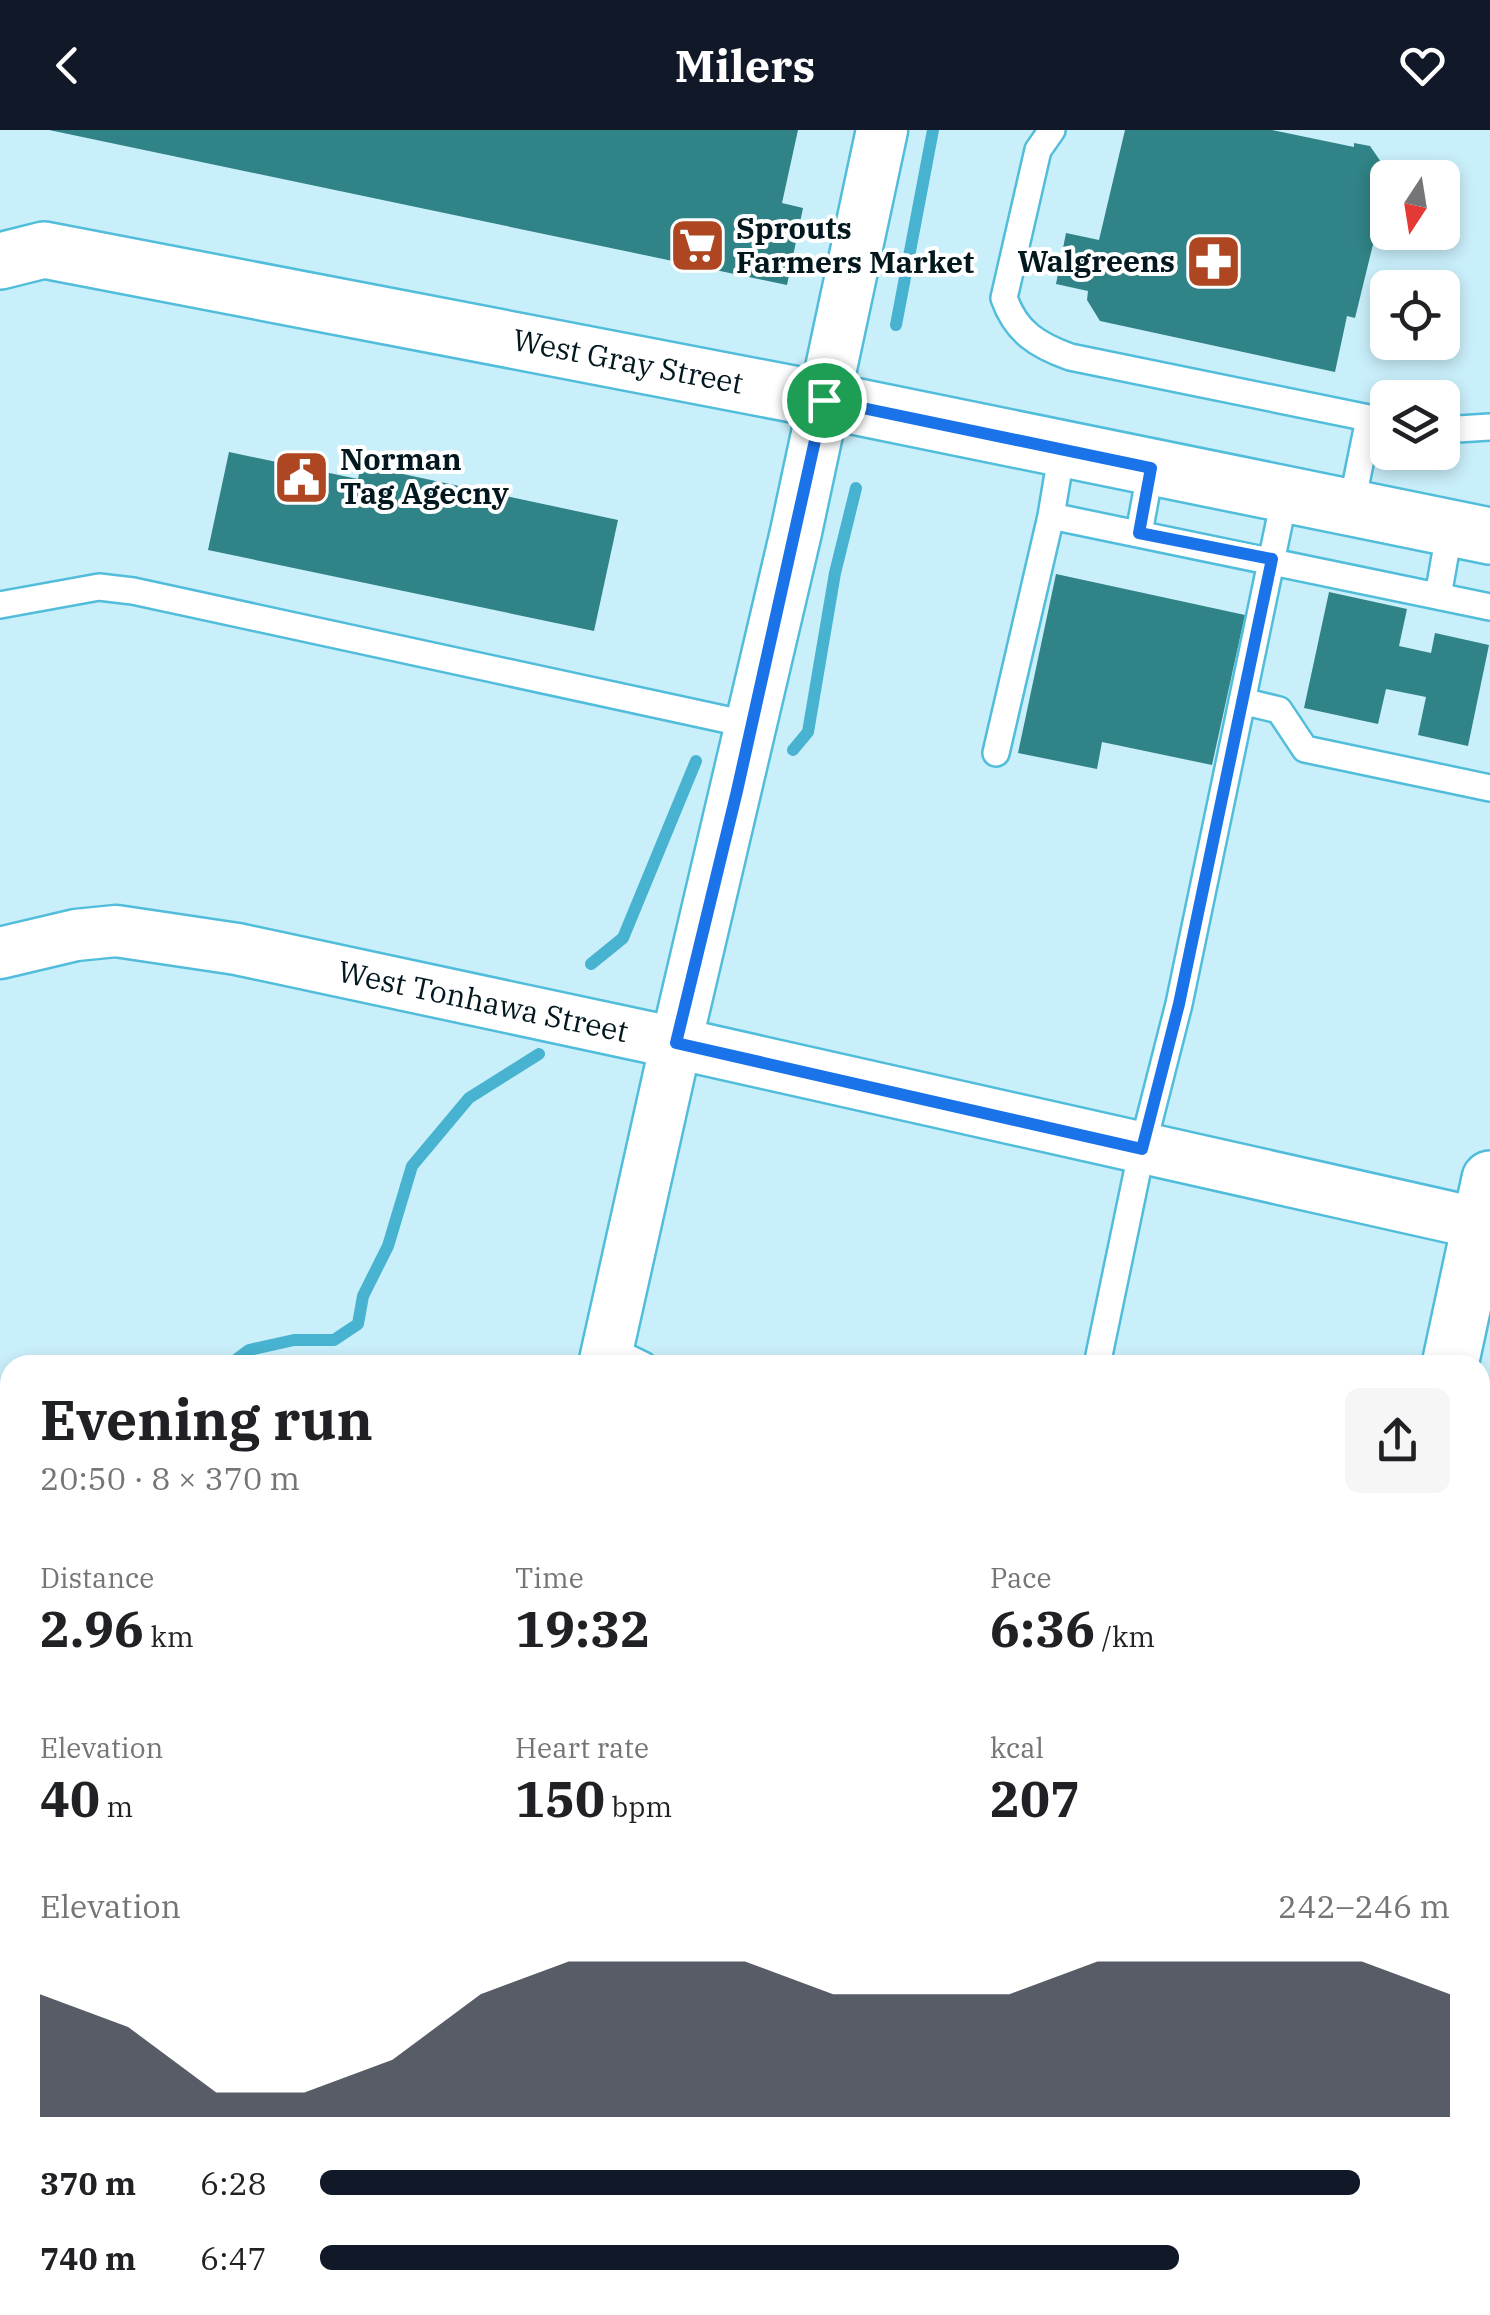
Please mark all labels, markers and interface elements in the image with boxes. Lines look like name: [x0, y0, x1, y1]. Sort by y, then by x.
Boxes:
text: Milers: [675, 36, 815, 94]
icon: back: [40, 38, 95, 93]
icon: heart: [1395, 38, 1450, 93]
north arrow: [1370, 160, 1460, 250]
map controls: [1370, 160, 1460, 470]
place label: Sprouts Farmers Market: [736, 208, 974, 281]
supermarket icon: Sprouts Farmers Market: [667, 216, 727, 276]
pharmacy icon: Walgreens: [1184, 232, 1244, 292]
place label: Walgreens: [1017, 241, 1175, 280]
button: locate: [1370, 270, 1460, 360]
street label: West Gray Street: [510, 319, 747, 402]
pin: [782, 358, 867, 443]
icon: arrive: [797, 373, 852, 428]
button: layers: [1370, 380, 1460, 470]
place label: Norman Tag Agecny: [340, 439, 509, 512]
public building icon: Norman Tag Agecny: [271, 447, 331, 507]
street label: West Tonhawa Street: [335, 951, 632, 1050]
text: Evening run: [40, 1384, 373, 1455]
button: share: [1345, 1388, 1450, 1493]
text: 20:50 · 8 × 370 m: [40, 1457, 300, 1499]
text: Distance: [40, 1559, 154, 1596]
text: Time: [515, 1559, 584, 1596]
text: Pace: [990, 1559, 1052, 1596]
text: 2.96: [40, 1596, 144, 1661]
text: 19:32: [515, 1596, 650, 1661]
text: 6:36: [990, 1596, 1095, 1661]
text: km: [144, 1618, 194, 1655]
text: /km: [1095, 1618, 1155, 1655]
text: Elevation: [40, 1729, 163, 1766]
text: Heart rate: [515, 1729, 649, 1766]
text: kcal: [990, 1729, 1044, 1766]
text: 40: [40, 1766, 100, 1831]
text: 150: [515, 1766, 605, 1831]
text: 207: [990, 1766, 1080, 1831]
text: m: [100, 1788, 133, 1825]
text: bpm: [605, 1788, 672, 1825]
text: Elevation: [40, 1885, 181, 1927]
text: 242–246 m: [1278, 1885, 1450, 1927]
text: 370 m: [40, 2162, 136, 2204]
text: 6:28: [200, 2162, 267, 2204]
text: 740 m: [40, 2237, 136, 2279]
text: 6:47: [200, 2237, 267, 2279]

